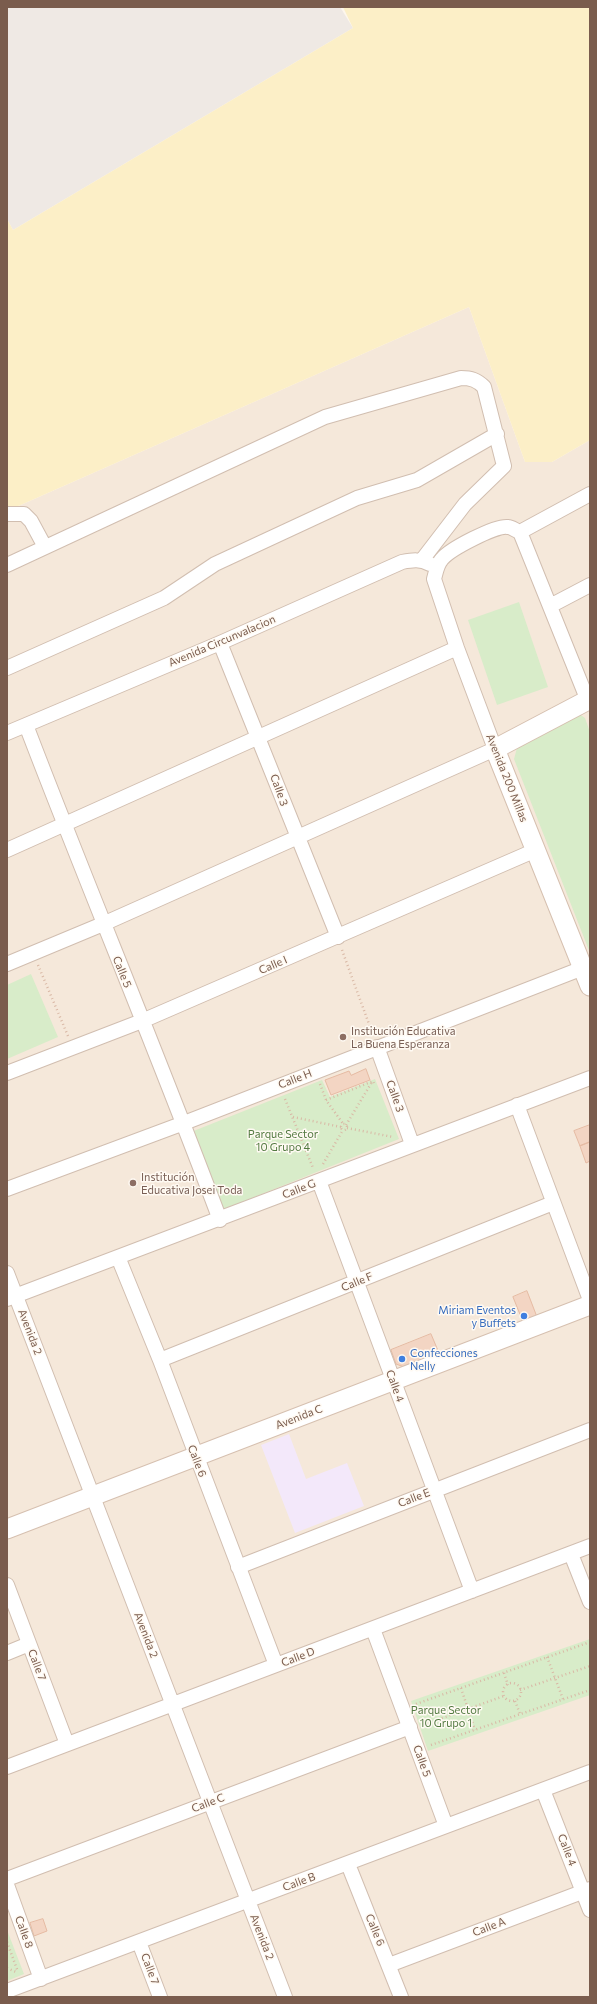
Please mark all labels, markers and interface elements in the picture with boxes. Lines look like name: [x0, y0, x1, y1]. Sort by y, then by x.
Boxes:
street label: Avenida Circunvalacion: [166, 612, 278, 670]
street label: Avenida 200 Millas: [483, 732, 531, 824]
street label: Calle 3: [267, 772, 291, 808]
street label: Calle I: [257, 953, 289, 977]
street label: Calle 5: [110, 954, 134, 990]
place label: Institución Educativa La Buena Esperanza: [351, 1024, 455, 1050]
marker: Institución Educativa La Buena Esperanza: [338, 1032, 348, 1042]
street label: Calle H: [276, 1067, 314, 1091]
street label: Calle 3: [383, 1078, 407, 1114]
park label: Parque Sector 10 Grupo 4: [248, 1127, 318, 1153]
place label: Institución Educativa Josei Toda: [141, 1170, 242, 1196]
street label: Calle G: [280, 1177, 318, 1201]
marker: Institución Educativa Josei Toda: [128, 1178, 138, 1188]
street label: Calle F: [339, 1270, 375, 1294]
place label: Miriam Eventos y Buffets: [438, 1303, 516, 1329]
street label: Avenida 2: [15, 1307, 45, 1357]
marker: Miriam Eventos y Buffets: [519, 1311, 529, 1321]
place label: Confecciones Nelly: [410, 1346, 478, 1372]
marker: Confecciones Nelly: [397, 1354, 407, 1364]
street label: Calle 4: [383, 1368, 407, 1404]
street label: Avenida C: [274, 1402, 324, 1432]
street label: Calle 6: [185, 1443, 209, 1479]
street label: Calle E: [396, 1486, 432, 1510]
street label: Avenida 2: [131, 1610, 161, 1660]
street label: Calle D: [279, 1645, 317, 1669]
street label: Calle 7: [25, 1647, 49, 1683]
park label: Parque Sector 10 Grupo 1: [411, 1703, 481, 1729]
street label: Calle 5: [410, 1743, 434, 1779]
street label: Calle C: [190, 1791, 226, 1815]
street label: Calle 4: [555, 1832, 579, 1868]
street label: Calle B: [281, 1870, 317, 1894]
street label: Avenida 2: [247, 1912, 277, 1962]
street label: Calle 6: [363, 1912, 387, 1948]
street label: Calle 8: [12, 1914, 36, 1950]
street label: Calle A: [471, 1915, 507, 1939]
street label: Calle 7: [138, 1951, 162, 1987]

